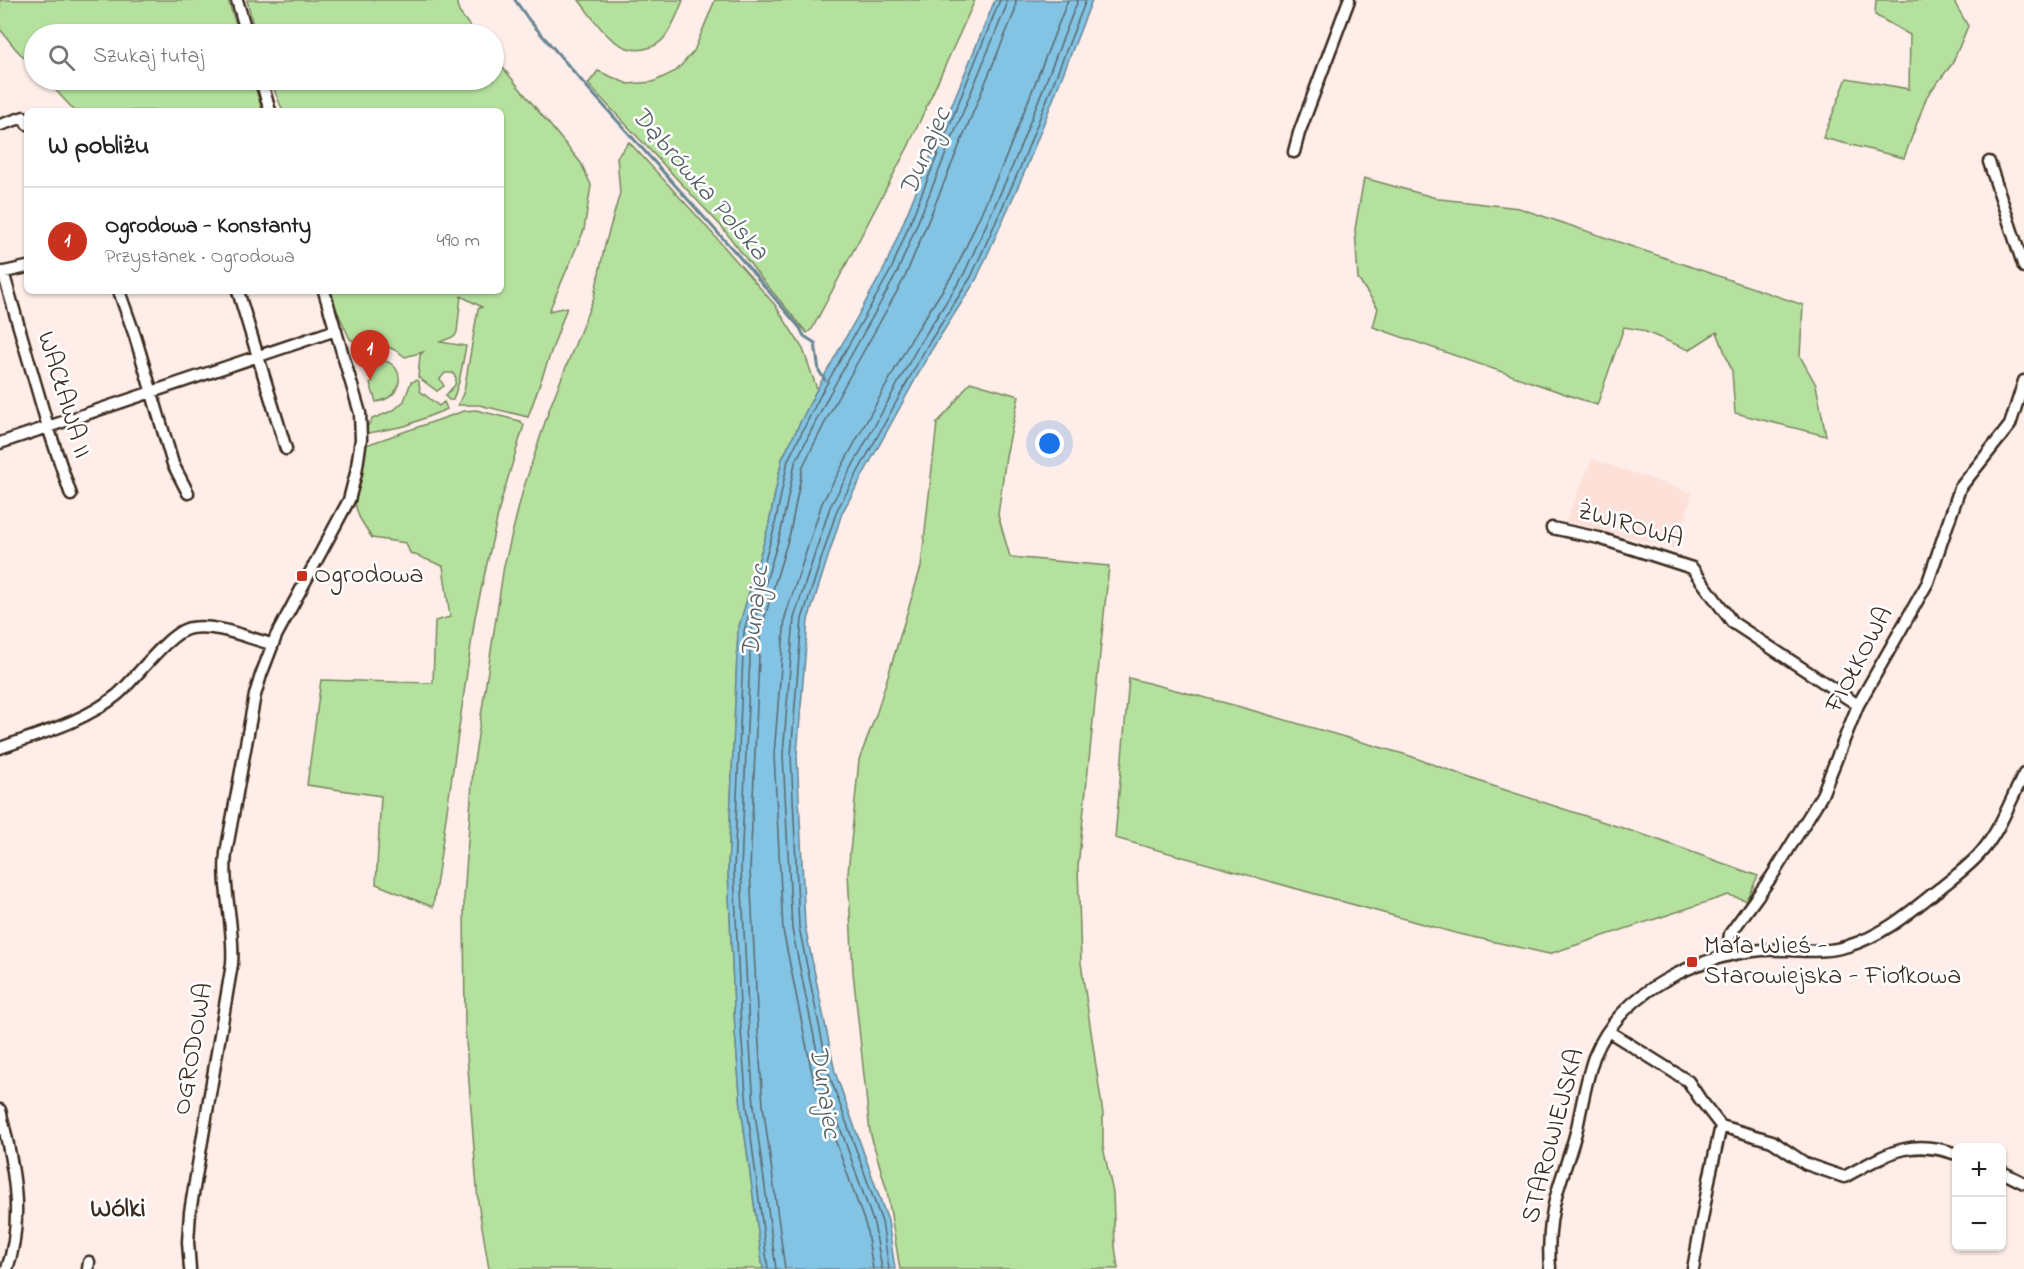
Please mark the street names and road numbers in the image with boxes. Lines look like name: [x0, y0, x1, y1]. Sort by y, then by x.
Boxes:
street label: WACŁAWA II: [26, 327, 100, 463]
street label: ŻWIROWA: [1572, 493, 1688, 559]
street label: FIOŁKOWA: [1816, 600, 1904, 721]
street label: OGRODOWA: [164, 980, 224, 1118]
street label: STAROWIEJSKA: [1512, 1044, 1596, 1228]

